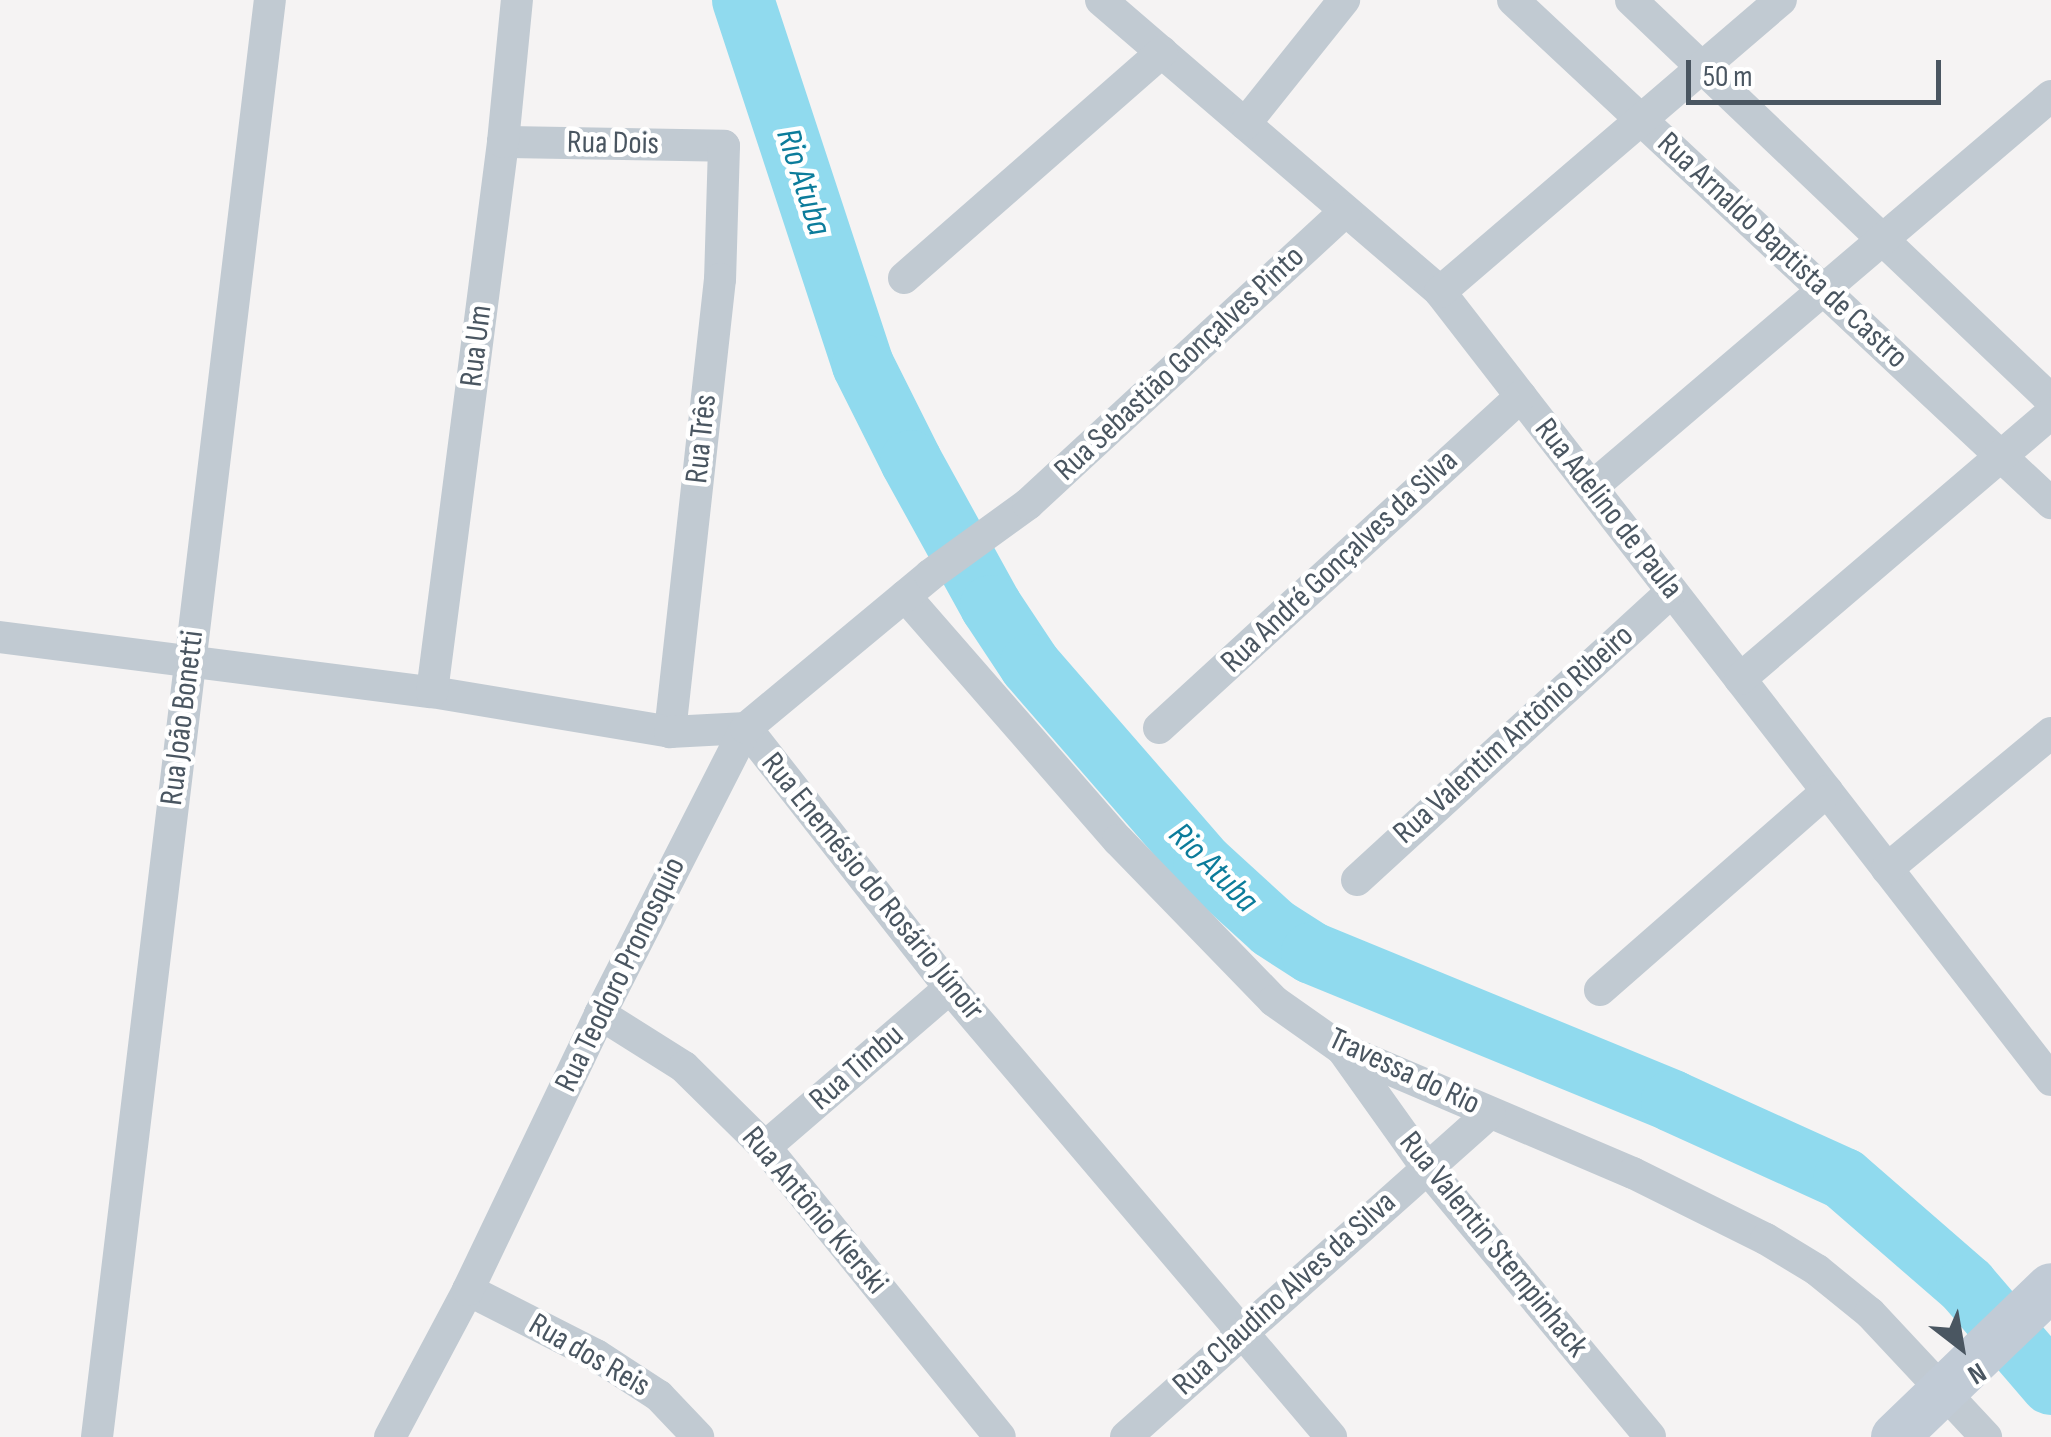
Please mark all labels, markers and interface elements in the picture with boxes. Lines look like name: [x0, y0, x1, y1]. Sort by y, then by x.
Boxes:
scale bar: [1691, 40, 1946, 102]
text: 50 m: [1703, 59, 1752, 95]
water label: Rio Atuba: [766, 123, 840, 241]
street label: Rua Dois: [567, 124, 659, 164]
street label: Rua Arnaldo Baptista de Castro: [1649, 125, 1915, 377]
street label: Rua Sebastião Gonçalves Pinto: [1047, 238, 1313, 490]
street label: Rua Um: [453, 303, 501, 389]
street label: Rua Três: [678, 393, 726, 485]
street label: Rua Adelino de Paula: [1526, 411, 1690, 607]
street label: Rua André Gonçalves da Silva: [1214, 442, 1466, 682]
street label: Rua Valentim Antônio Ribeiro: [1386, 617, 1642, 853]
street label: Rua João Bonetti: [153, 629, 213, 807]
street label: Rua Enemésio do Rosário Júnoir: [752, 745, 992, 1029]
water label: Rio Atuba: [1159, 814, 1267, 922]
street label: Rua Teodoro Pronosquio: [548, 851, 694, 1099]
street label: Rua Timbu: [802, 1017, 912, 1119]
street label: Travessa do Rio: [1322, 1020, 1486, 1124]
street label: Rua Antônio Kierski: [733, 1120, 895, 1302]
street label: Rua Valentin Stempinhack: [1390, 1124, 1596, 1366]
street label: Rua Claudino Alves da Silva: [1166, 1184, 1404, 1404]
north arrow: [1911, 1297, 2011, 1397]
street label: Rua dos Reis: [522, 1306, 656, 1406]
text: N: [1962, 1355, 1992, 1391]

